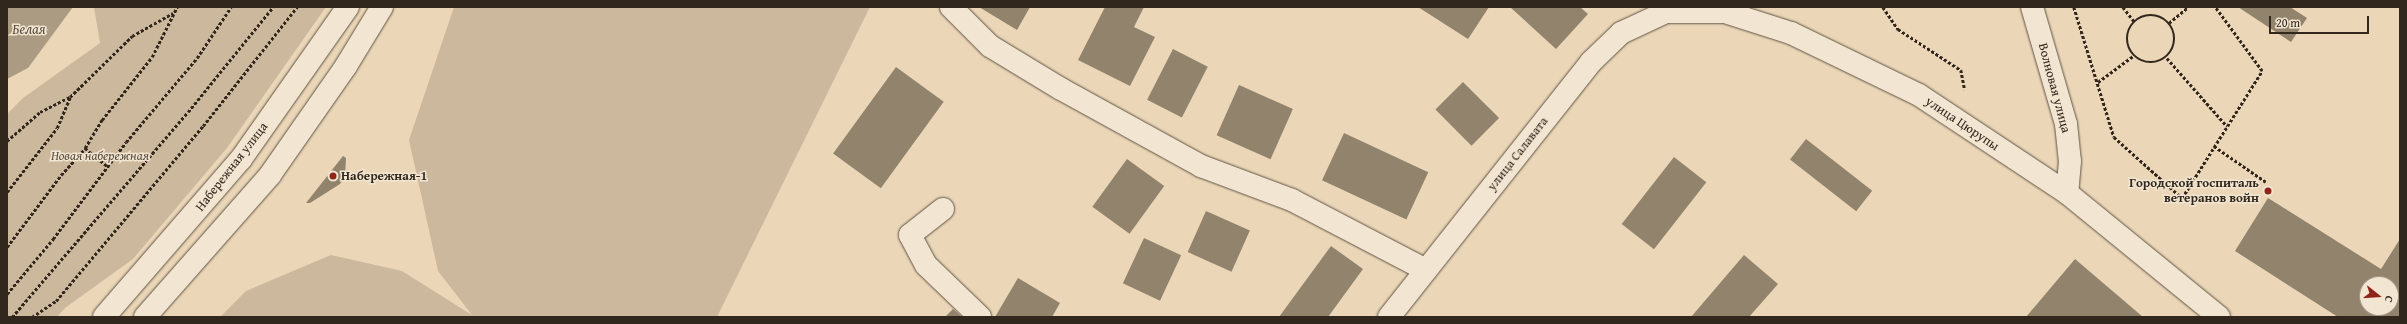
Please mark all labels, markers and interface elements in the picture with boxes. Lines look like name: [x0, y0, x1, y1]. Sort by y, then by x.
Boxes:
scale bar: [2271, 8, 2371, 34]
text: 20 m: [2276, 14, 2300, 31]
water label: Белая: [12, 21, 46, 37]
street label: Волновая улица: [2035, 41, 2073, 135]
street label: улица Цюрупы: [1922, 94, 2002, 154]
street label: улица Салавата: [1484, 114, 1552, 194]
street label: Набережная улица: [192, 119, 272, 215]
park label: Новая набережная: [51, 148, 149, 164]
place label: Набережная-1: [341, 168, 427, 184]
marker: Набережная-1: [328, 171, 338, 181]
place label: Городской госпиталь ветеранов войн: [2129, 176, 2259, 207]
marker: Городской госпиталь ветеранов войн: [2262, 185, 2274, 197]
north arrow: [2359, 276, 2399, 316]
text: С: [2381, 294, 2398, 305]

